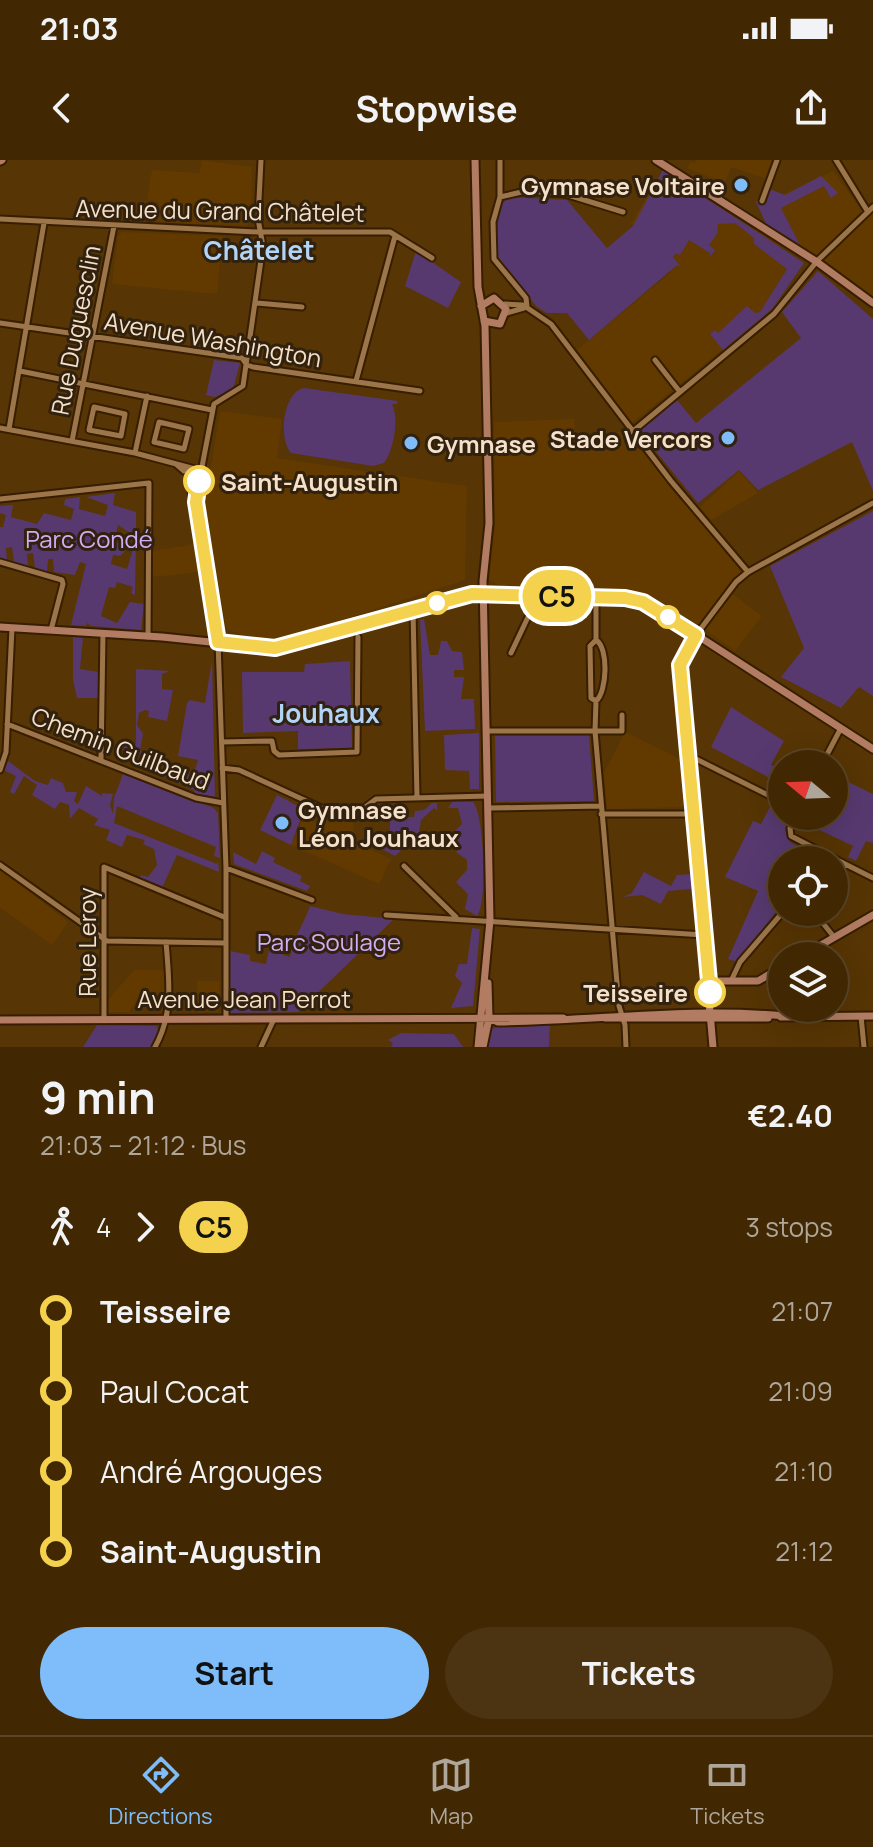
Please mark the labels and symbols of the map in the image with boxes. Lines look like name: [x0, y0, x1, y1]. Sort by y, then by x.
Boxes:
place label: Gymnase Voltaire: [521, 169, 725, 202]
marker: Gymnase Voltaire: [732, 176, 750, 194]
street label: Avenue du Grand Châtelet: [75, 191, 365, 229]
district label: Châtelet: [204, 232, 314, 268]
street label: Rue Duguesclin: [42, 242, 108, 418]
street label: Avenue Washington: [102, 304, 324, 374]
place label: Stade Vercors: [550, 422, 712, 455]
place label: Gymnase: [427, 427, 536, 460]
marker: Stade Vercors: [719, 429, 737, 447]
marker: Gymnase: [402, 434, 420, 452]
place label: Saint-Augustin: [221, 465, 398, 498]
marker: Saint-Augustin: [184, 466, 214, 496]
park label: Parc Condé: [25, 522, 153, 555]
line badge: C5: [521, 570, 593, 622]
unlabelled marker: [426, 592, 448, 614]
unlabelled marker: [657, 606, 679, 628]
district label: Jouhaux: [272, 695, 380, 731]
street label: Chemin Guilbaud: [27, 699, 215, 797]
north arrow: [768, 750, 848, 830]
place label: Gymnase Léon Jouhaux: [298, 793, 460, 854]
marker: Gymnase Léon Jouhaux: [273, 814, 291, 832]
street label: Rue Leroy: [70, 887, 103, 997]
park label: Parc Soulage: [257, 925, 401, 958]
place label: Teisseire: [583, 976, 688, 1009]
marker: Teisseire: [695, 977, 725, 1007]
street label: Avenue Jean Perrot: [137, 982, 351, 1015]

